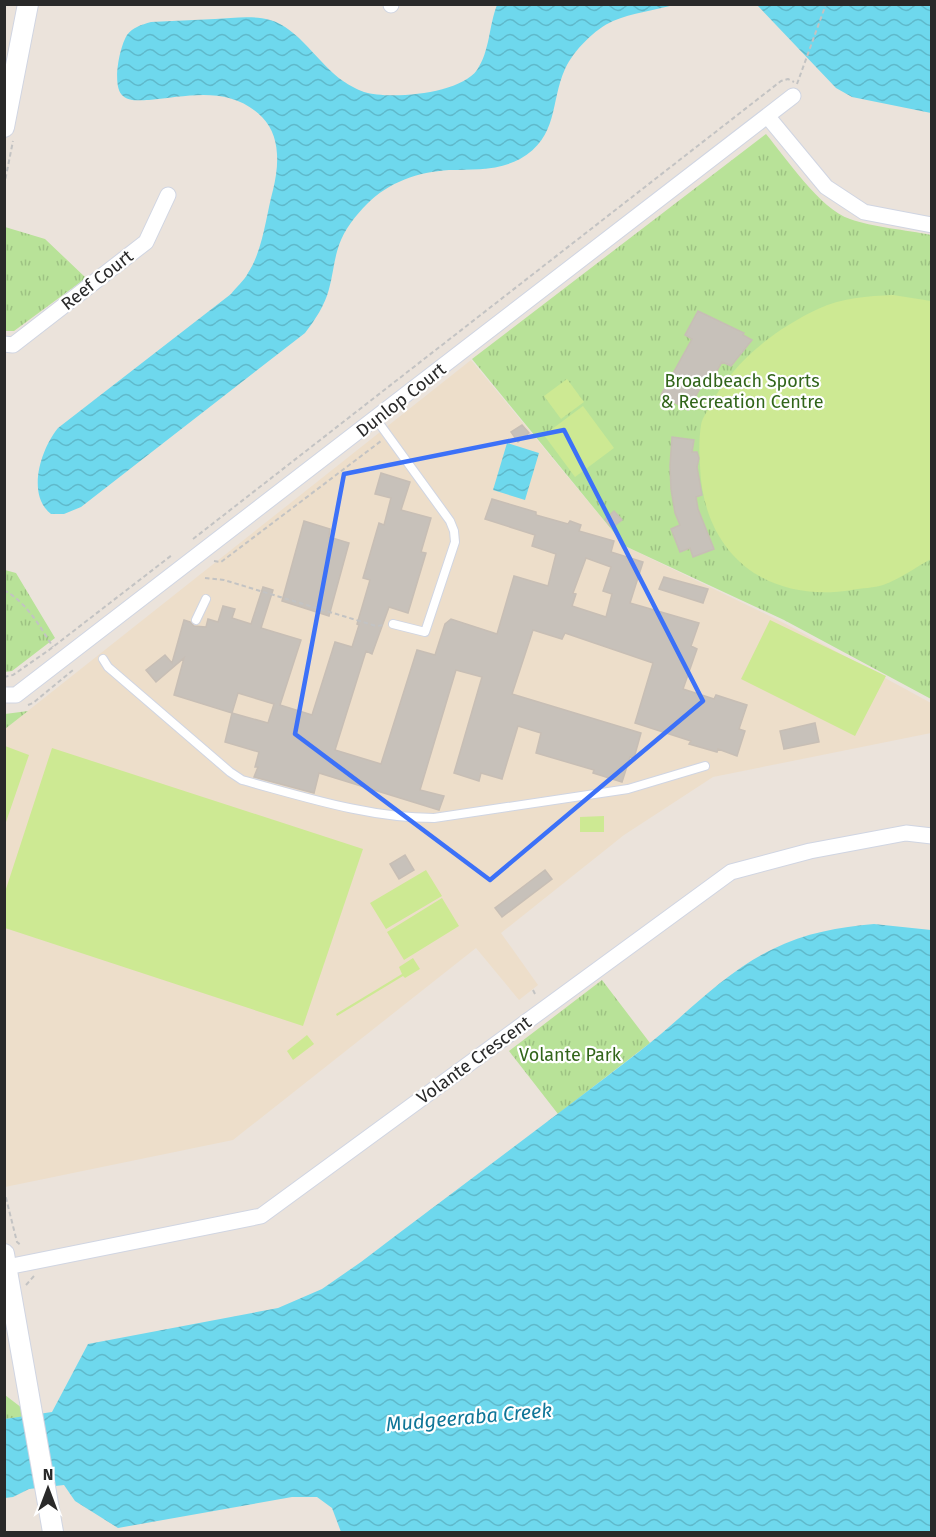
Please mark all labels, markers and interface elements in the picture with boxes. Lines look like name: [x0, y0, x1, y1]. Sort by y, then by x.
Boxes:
street label: Reef Court: [57, 245, 138, 315]
street label: Dunlop Court: [352, 358, 451, 442]
park label: Broadbeach Sports & Recreation Centre: [661, 370, 823, 413]
street label: Volante Crescent: [413, 1011, 536, 1109]
park label: Volante Park: [519, 1044, 622, 1066]
water label: Mudgeeraba Creek: [385, 1398, 553, 1436]
north arrow: [18, 1459, 78, 1519]
text: N: [43, 1465, 53, 1484]

